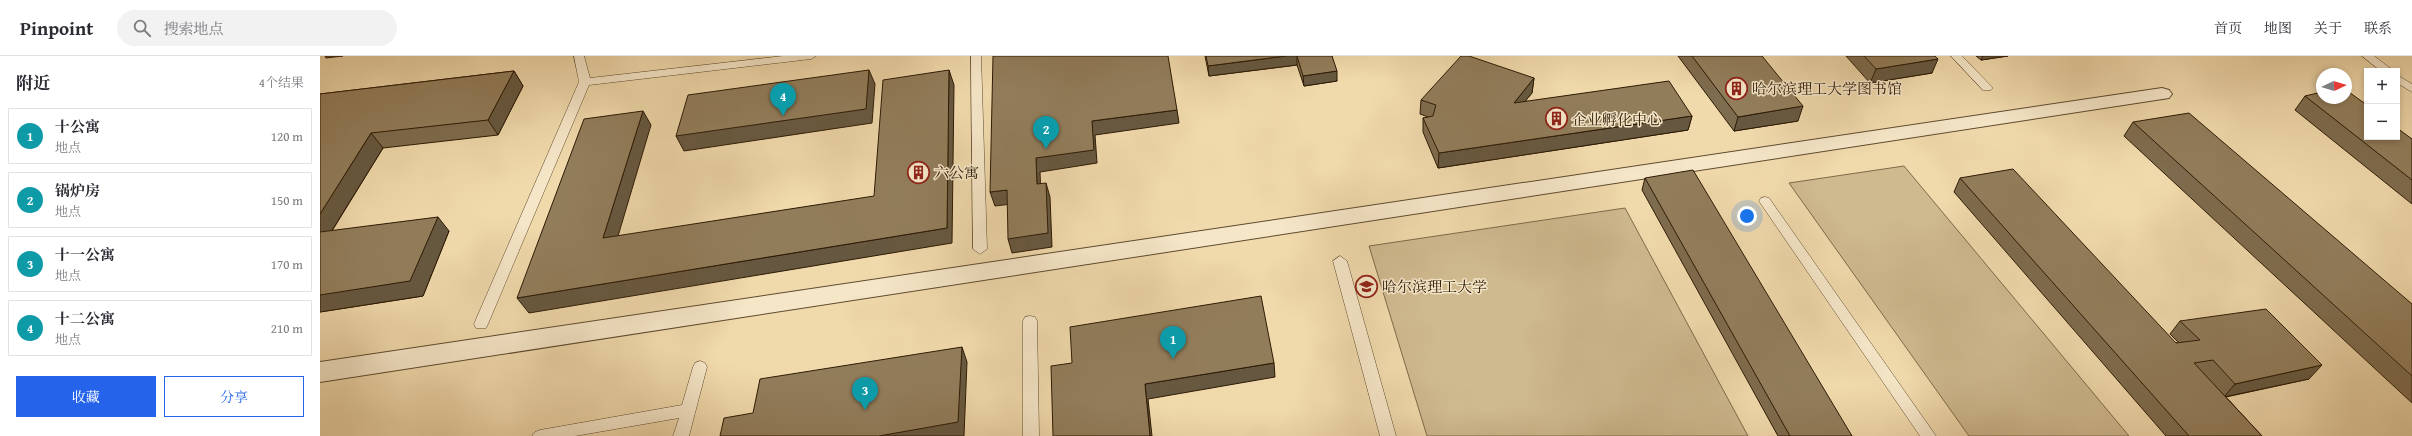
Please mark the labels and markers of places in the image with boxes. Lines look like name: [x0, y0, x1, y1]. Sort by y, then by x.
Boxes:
building icon: 哈尔滨理工大学图书馆: [1724, 75, 1750, 101]
place label: 哈尔滨理工大学图书馆: [1752, 78, 1902, 99]
pin: 4: [770, 83, 796, 116]
building icon: 企业孵化中心: [1544, 106, 1570, 132]
place label: 企业孵化中心: [1572, 109, 1662, 130]
pin: 2: [1033, 116, 1059, 149]
building icon: 六公寓: [905, 159, 931, 185]
place label: 六公寓: [934, 162, 979, 183]
school or university icon: 哈尔滨理工大学: [1353, 273, 1379, 299]
place label: 哈尔滨理工大学: [1382, 276, 1487, 297]
pin: 1: [1160, 326, 1186, 359]
pin: 3: [852, 377, 878, 410]

